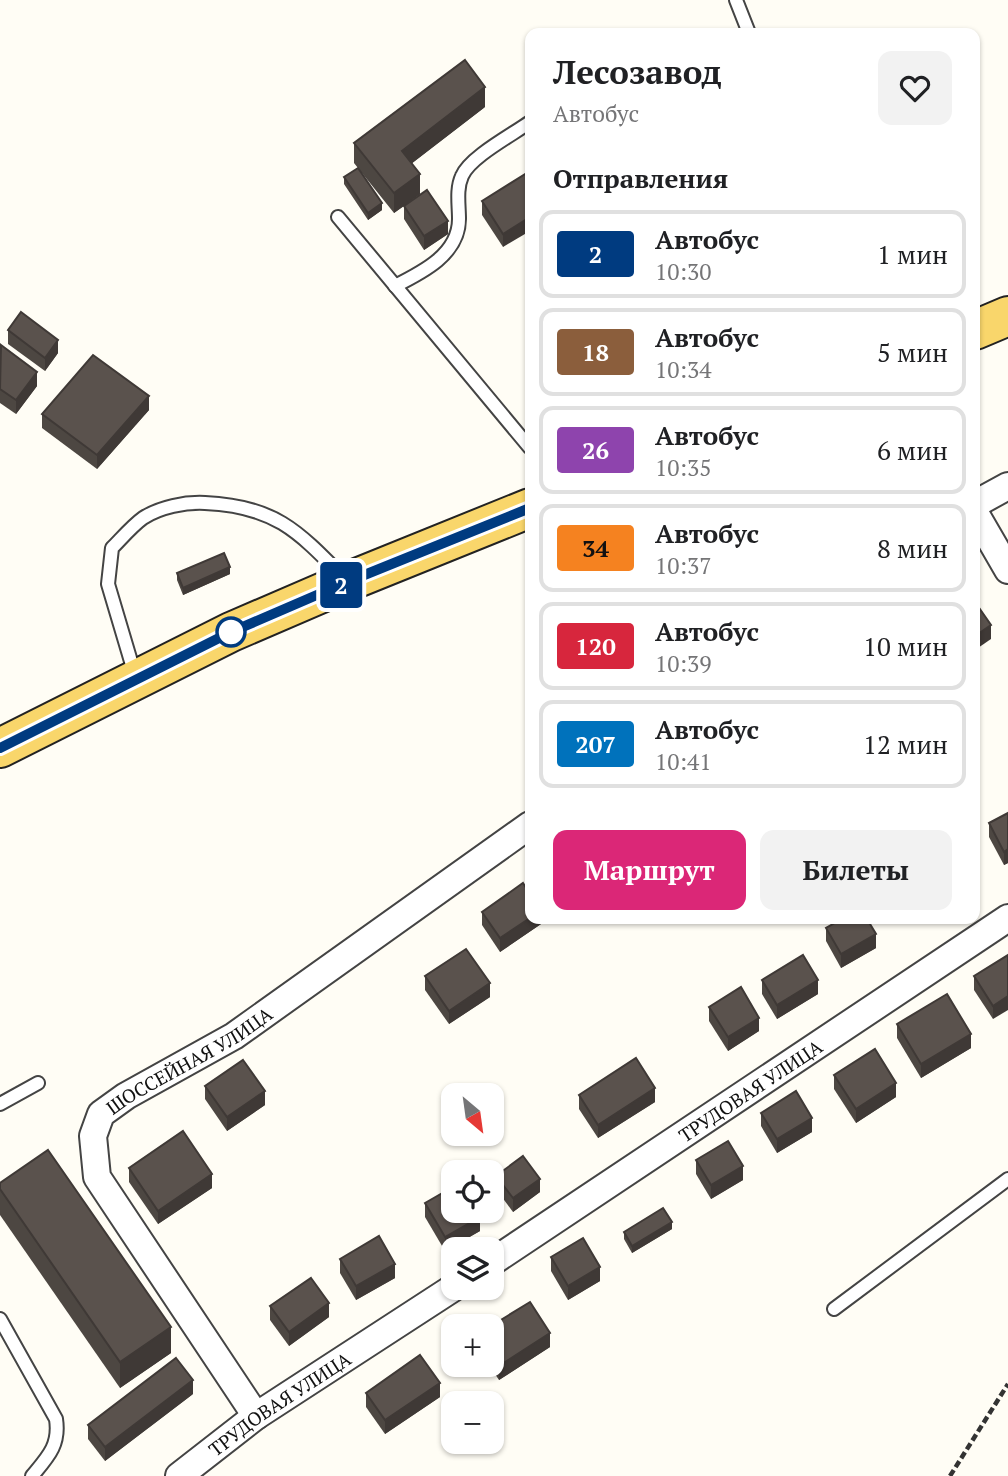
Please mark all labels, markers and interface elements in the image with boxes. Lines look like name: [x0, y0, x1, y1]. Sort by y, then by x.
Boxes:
text: Лесозавод: [553, 50, 722, 93]
button: heart: [878, 51, 952, 125]
text: Автобус: [553, 98, 639, 129]
text: Отправления: [553, 161, 728, 195]
text: Автобус: [655, 222, 759, 256]
text: 1 мин: [877, 237, 948, 271]
text: 2: [589, 238, 602, 270]
text: 10:30: [655, 256, 712, 287]
text: Автобус: [655, 320, 759, 354]
text: 5 мин: [877, 335, 948, 369]
text: 18: [582, 336, 609, 368]
text: 10:34: [655, 354, 712, 385]
text: Автобус: [655, 418, 759, 452]
text: 6 мин: [877, 433, 948, 467]
text: 26: [582, 434, 609, 466]
text: 10:35: [655, 452, 712, 483]
text: Автобус: [655, 516, 759, 550]
text: 8 мин: [877, 531, 948, 565]
text: 34: [582, 532, 609, 564]
text: 10:37: [655, 550, 712, 581]
line badge: 2: [318, 562, 364, 608]
text: 2: [334, 569, 348, 601]
text: Автобус: [655, 614, 759, 648]
unlabelled marker: [216, 617, 246, 647]
text: 10 мин: [863, 629, 948, 663]
text: 120: [575, 630, 616, 662]
text: 10:39: [655, 648, 712, 679]
text: Автобус: [655, 712, 759, 746]
text: 12 мин: [863, 727, 948, 761]
text: 207: [575, 728, 616, 760]
text: 10:41: [655, 746, 712, 777]
button: Маршрут: [553, 830, 746, 910]
button: Билеты: [760, 830, 952, 910]
street label: ШОССЕЙНАЯ УЛИЦА: [101, 1001, 277, 1119]
street label: ТРУДОВАЯ УЛИЦА: [673, 1033, 827, 1147]
north arrow: [441, 1083, 504, 1146]
map controls: [441, 1083, 504, 1454]
button: locate: [441, 1160, 504, 1223]
button: layers: [441, 1237, 504, 1300]
button: +: [441, 1314, 504, 1377]
street label: ТРУДОВАЯ УЛИЦА: [203, 1345, 355, 1461]
button: −: [441, 1391, 504, 1454]

